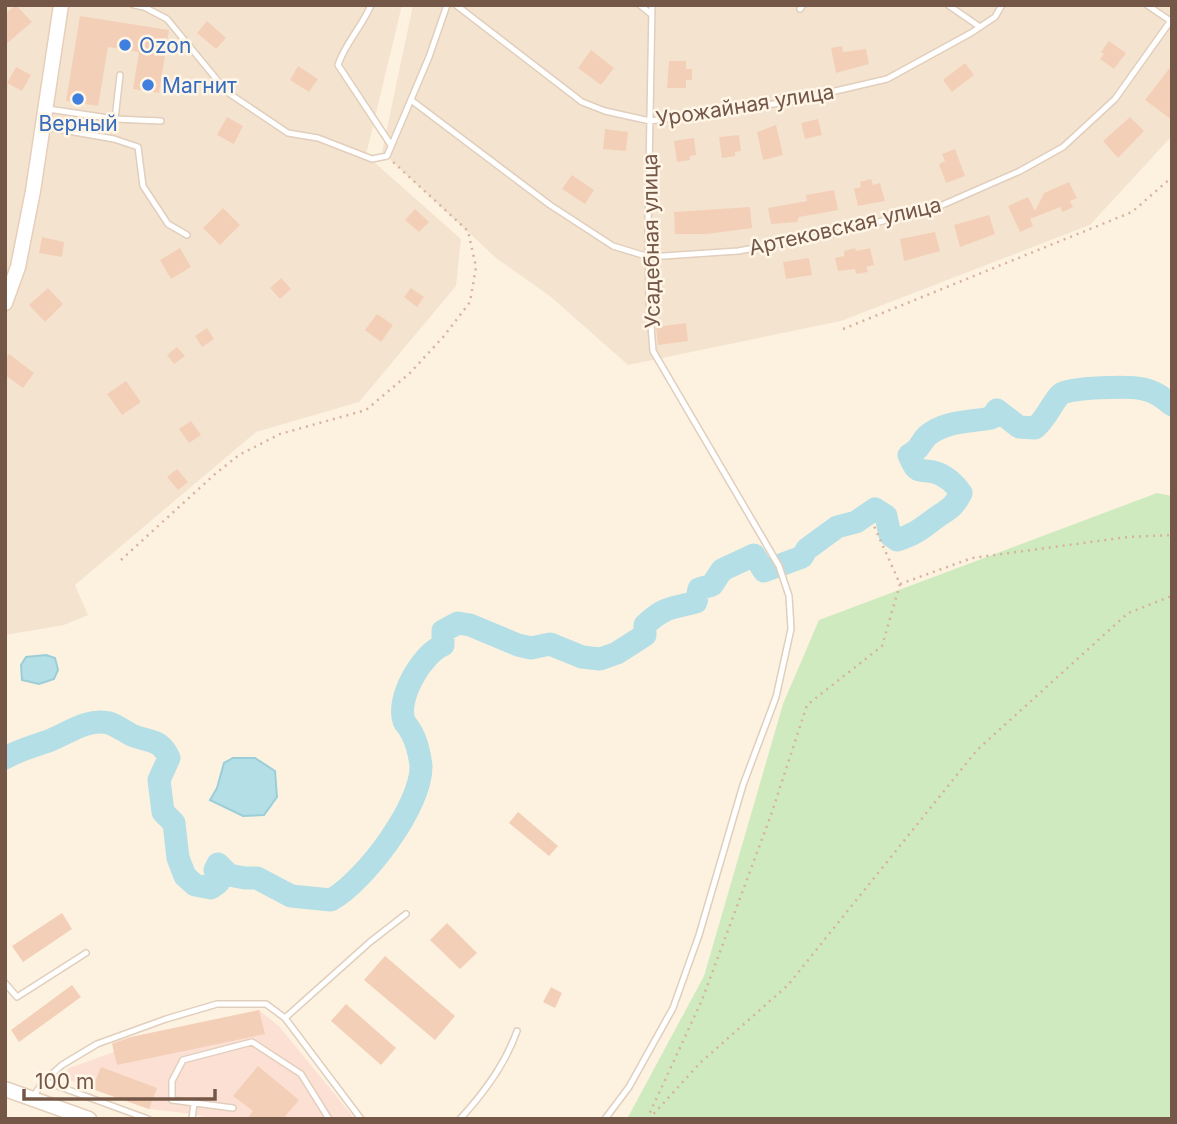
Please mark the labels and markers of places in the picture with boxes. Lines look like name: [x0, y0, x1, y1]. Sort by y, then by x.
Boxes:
place label: Ozon: [139, 33, 191, 58]
marker: Ozon: [117, 37, 133, 53]
place label: Магнит: [162, 73, 237, 98]
marker: Магнит: [140, 77, 156, 93]
marker: Верный: [70, 91, 86, 107]
place label: Верный: [38, 111, 118, 136]

